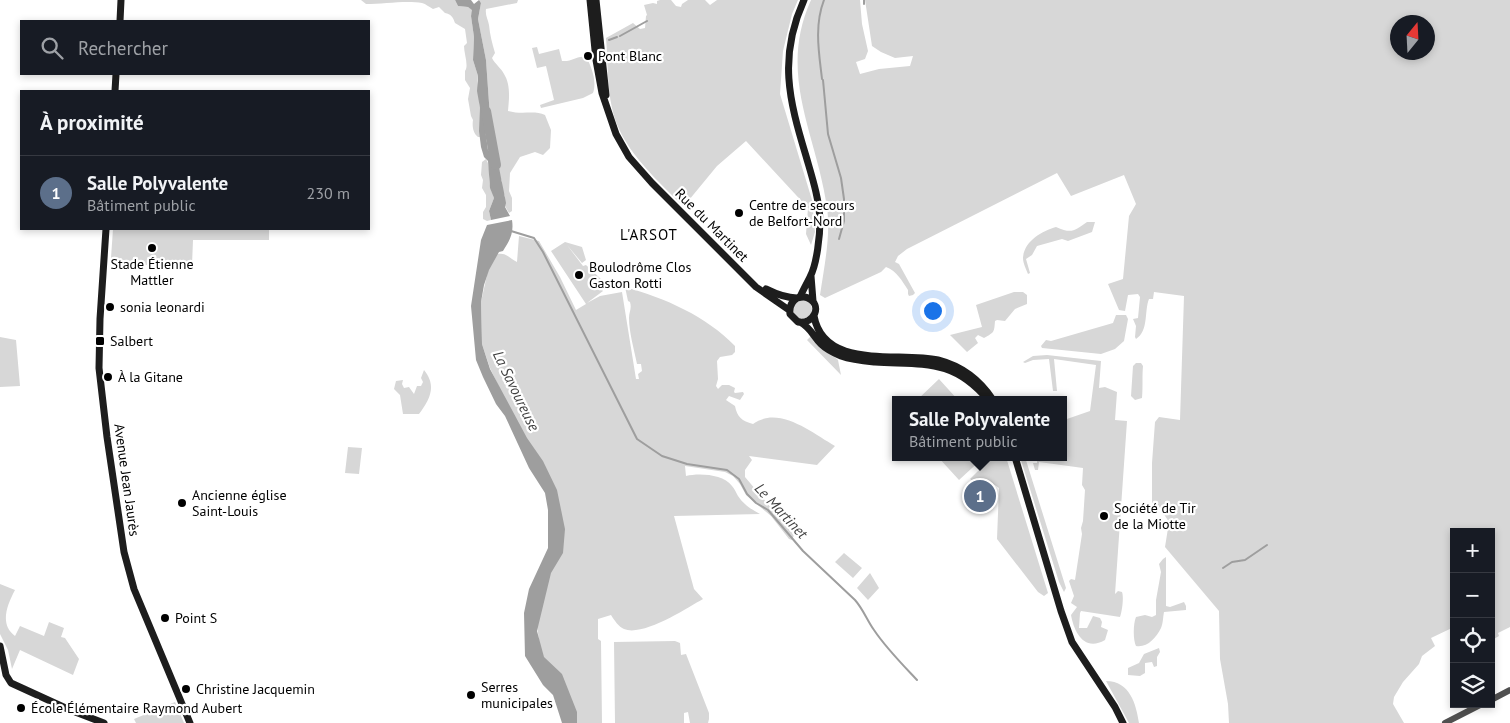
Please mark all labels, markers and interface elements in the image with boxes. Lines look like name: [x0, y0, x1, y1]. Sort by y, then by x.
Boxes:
north arrow: [1390, 15, 1435, 60]
search box: [20, 20, 370, 75]
icon: search: [38, 34, 66, 62]
text: Rechercher: [78, 36, 168, 60]
place label: Pont Blanc: [598, 47, 662, 65]
marker: Pont Blanc: [582, 50, 594, 62]
text: À proximité: [40, 109, 144, 136]
text: Salle Polyvalente: [87, 171, 228, 195]
text: 1: [51, 183, 61, 203]
text: 230 m: [307, 183, 350, 203]
street label: Rue du Martinet: [671, 184, 753, 266]
text: Bâtiment public: [87, 195, 196, 215]
place label: Centre de secours de Belfort-Nord: [749, 196, 855, 230]
marker: Centre de secours de Belfort-Nord: [733, 207, 745, 219]
district label: L'ARSOT: [620, 225, 678, 244]
marker: Stade Étienne Mattler: [146, 242, 158, 254]
place label: Stade Étienne Mattler: [110, 255, 194, 289]
place label: Boulodrôme Clos Gaston Rotti: [589, 258, 691, 292]
marker: Boulodrôme Clos Gaston Rotti: [573, 269, 585, 281]
place label: sonia leonardi: [120, 298, 205, 316]
your location: [920, 298, 946, 324]
marker: sonia leonardi: [104, 301, 116, 313]
place label: Salbert: [110, 332, 153, 350]
marker: Salbert: [94, 335, 106, 347]
water label: La Savoureuse: [489, 347, 544, 434]
place label: À la Gitane: [118, 368, 183, 386]
marker: À la Gitane: [102, 371, 114, 383]
popup: [892, 396, 1067, 461]
text: Salle Polyvalente: [909, 407, 1050, 431]
street label: Avenue Jean Jaurès: [110, 423, 144, 537]
text: Bâtiment public: [909, 431, 1018, 451]
pin: 1: [964, 477, 996, 515]
water label: Le Martinet: [751, 479, 813, 543]
place label: Ancienne église Saint-Louis: [192, 486, 287, 520]
marker: Ancienne église Saint-Louis: [176, 497, 188, 509]
place label: Société de Tir de la Miotte: [1114, 499, 1196, 533]
marker: Société de Tir de la Miotte: [1098, 510, 1110, 522]
map controls: [1450, 528, 1495, 708]
button: +: [1450, 528, 1495, 573]
button: −: [1450, 573, 1495, 618]
place label: Point S: [175, 609, 217, 627]
marker: Point S: [159, 612, 171, 624]
button: locate: [1450, 618, 1495, 663]
button: layers: [1450, 663, 1495, 708]
place label: Serres municipales: [481, 678, 553, 712]
place label: Christine Jacquemin: [196, 680, 315, 698]
marker: Christine Jacquemin: [180, 683, 192, 695]
marker: Serres municipales: [465, 689, 477, 701]
place label: École Élémentaire Raymond Aubert: [31, 699, 242, 717]
marker: École Élémentaire Raymond Aubert: [15, 702, 27, 714]

